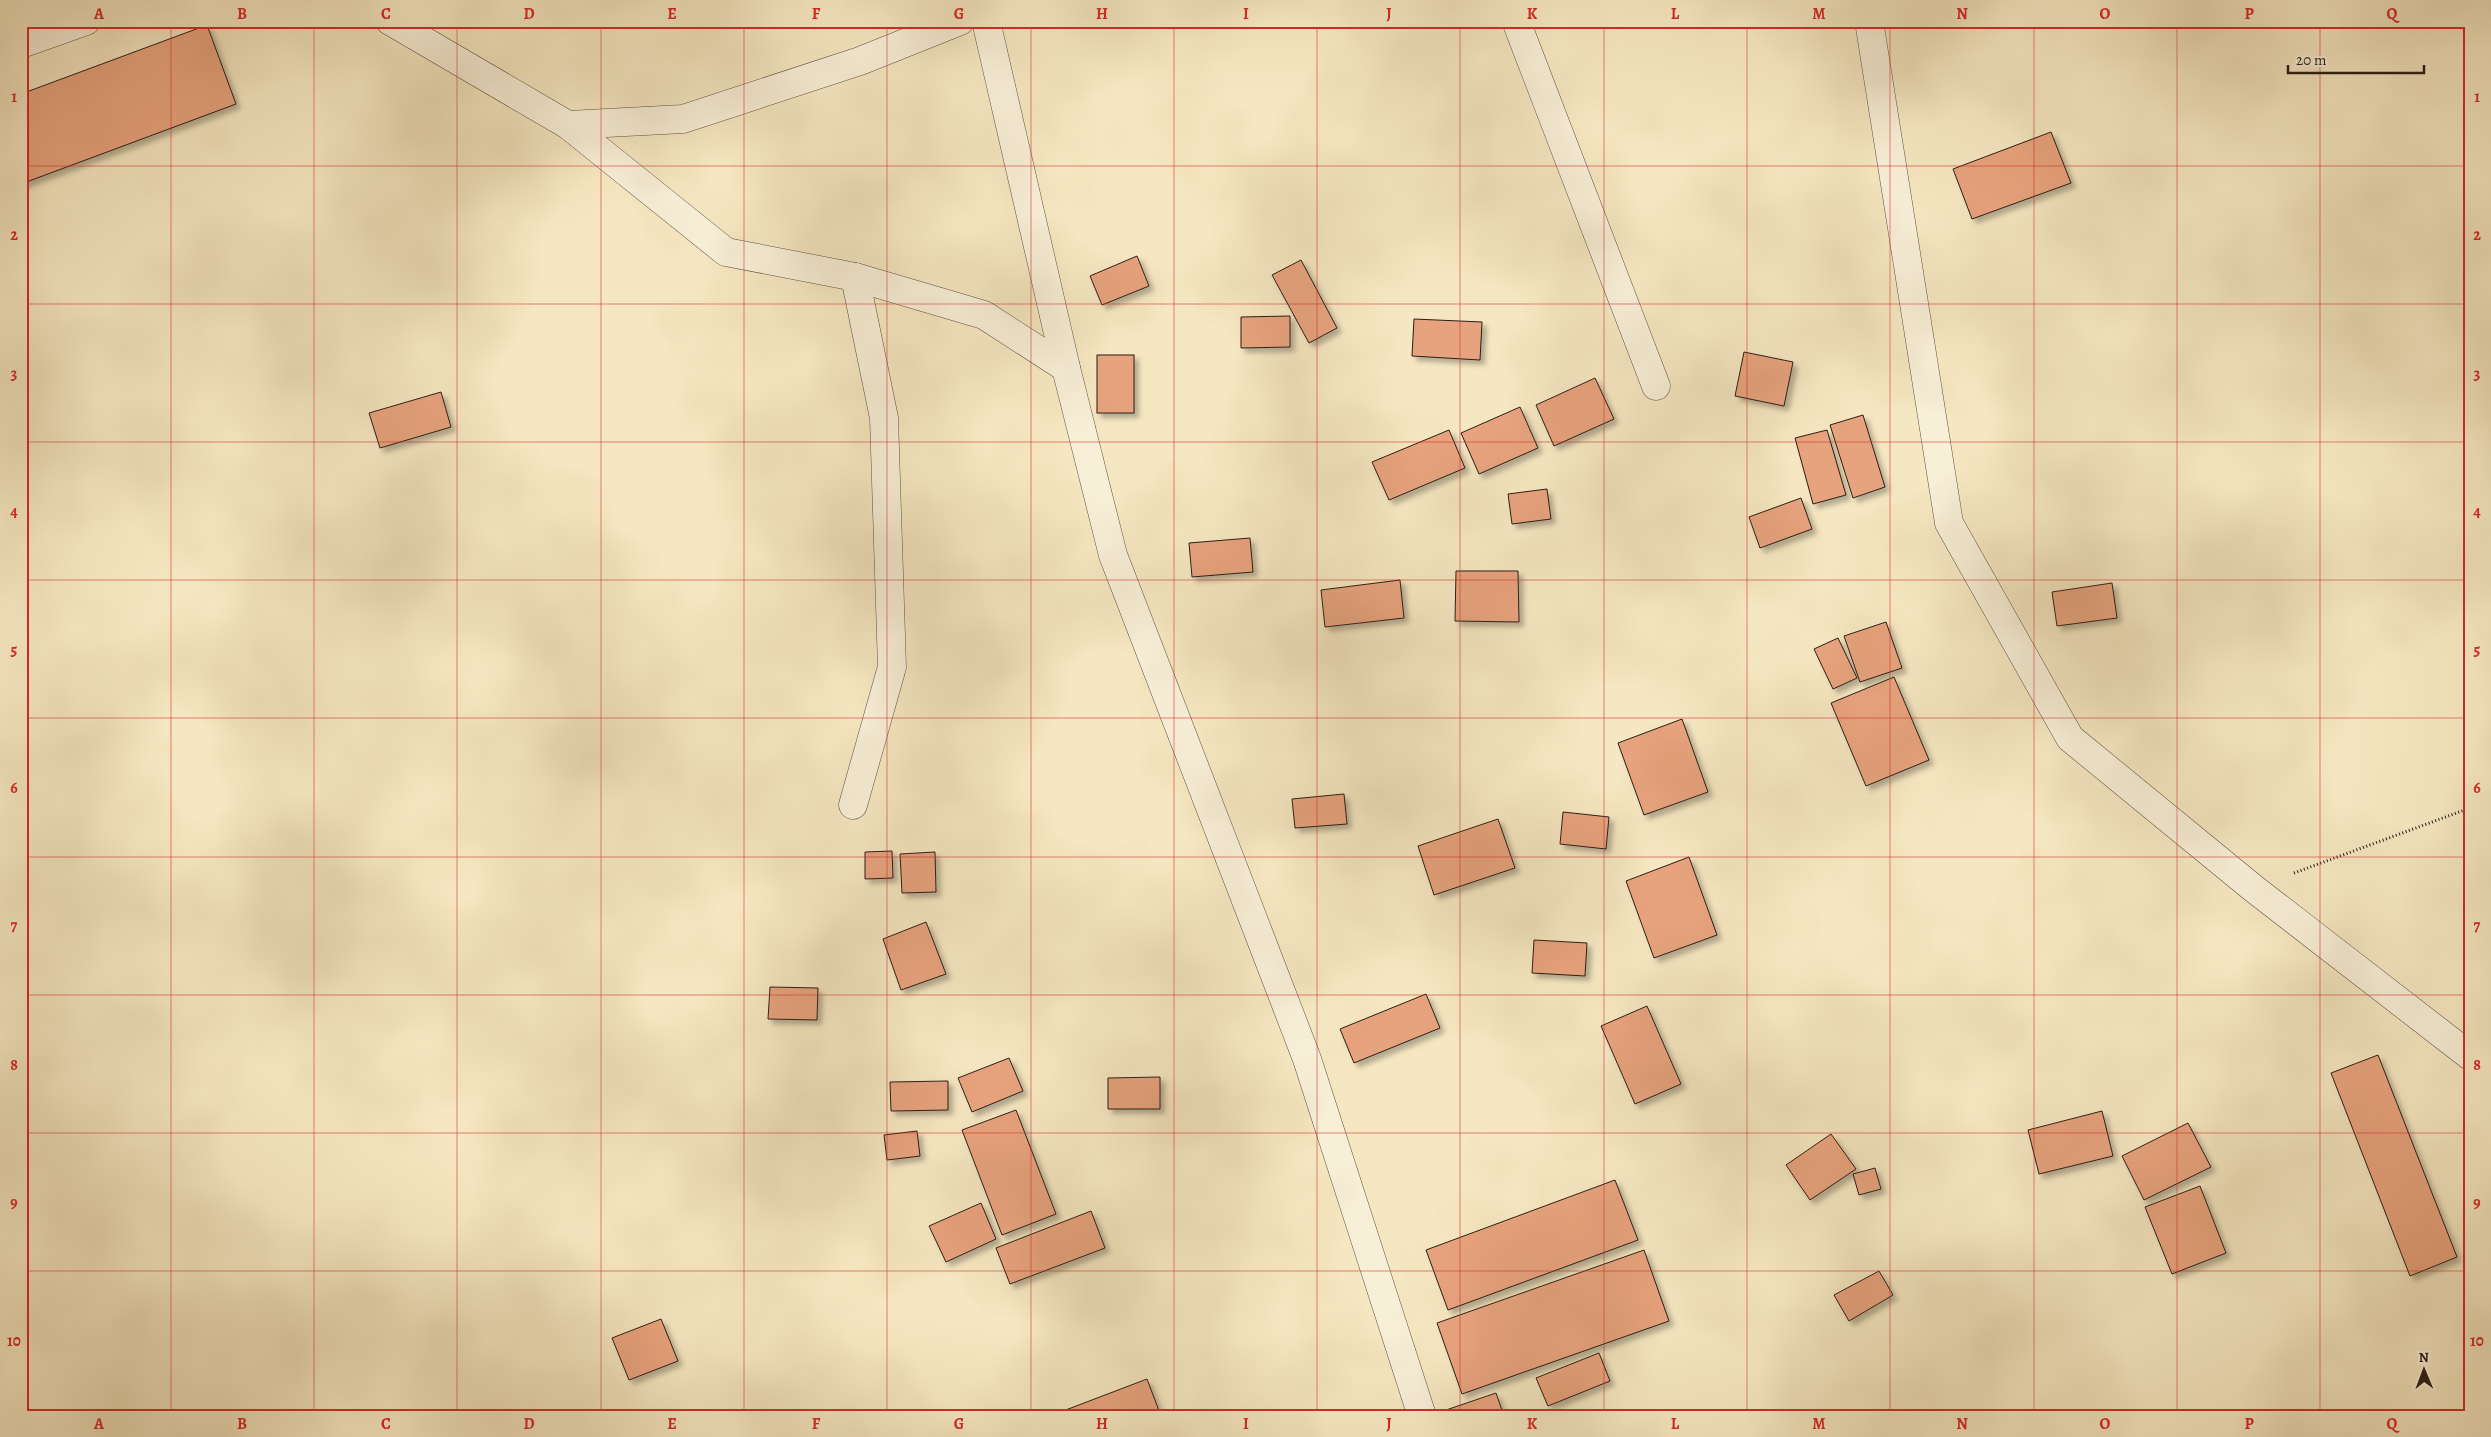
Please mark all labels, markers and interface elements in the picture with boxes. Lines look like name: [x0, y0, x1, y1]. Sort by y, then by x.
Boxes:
text: A: [93, 3, 105, 25]
text: B: [237, 3, 247, 25]
text: C: [381, 3, 391, 25]
text: D: [523, 3, 535, 25]
text: E: [667, 3, 677, 25]
text: F: [812, 3, 821, 25]
text: G: [954, 3, 964, 25]
text: H: [1096, 3, 1108, 25]
text: I: [1243, 3, 1249, 25]
text: J: [1386, 3, 1392, 25]
text: K: [1527, 3, 1538, 25]
text: L: [1671, 3, 1680, 25]
text: M: [1812, 3, 1826, 25]
text: N: [1956, 3, 1968, 25]
text: O: [2100, 3, 2111, 25]
text: P: [2244, 3, 2254, 25]
text: Q: [2387, 3, 2401, 25]
scale bar: [2288, 42, 2425, 74]
text: 20 m: [2296, 50, 2327, 70]
text: 1: [11, 86, 17, 108]
text: 1: [2474, 86, 2480, 108]
text: 2: [10, 224, 18, 246]
text: 2: [2473, 224, 2481, 246]
text: 3: [11, 363, 18, 385]
text: 3: [2474, 363, 2481, 385]
text: 4: [10, 501, 18, 523]
text: 4: [2473, 501, 2481, 523]
text: 5: [11, 639, 18, 661]
text: 5: [2474, 639, 2481, 661]
text: 6: [10, 777, 18, 799]
text: 6: [2473, 777, 2481, 799]
text: 7: [11, 915, 18, 937]
text: 7: [2474, 915, 2481, 937]
text: 8: [10, 1054, 18, 1076]
text: 8: [2473, 1054, 2481, 1076]
text: 9: [10, 1192, 18, 1214]
text: 9: [2473, 1192, 2481, 1214]
text: 10: [7, 1330, 21, 1352]
text: 10: [2470, 1330, 2484, 1352]
north arrow: [2398, 1344, 2448, 1394]
text: N: [2419, 1348, 2429, 1367]
text: A: [93, 1413, 105, 1435]
text: B: [237, 1413, 247, 1435]
text: C: [381, 1413, 391, 1435]
text: D: [523, 1413, 535, 1435]
text: E: [667, 1413, 677, 1435]
text: F: [812, 1413, 821, 1435]
text: G: [954, 1413, 964, 1435]
text: H: [1096, 1413, 1108, 1435]
text: I: [1243, 1413, 1249, 1435]
text: J: [1386, 1413, 1392, 1435]
text: K: [1527, 1413, 1538, 1435]
text: L: [1671, 1413, 1680, 1435]
text: M: [1812, 1413, 1826, 1435]
text: N: [1956, 1413, 1968, 1435]
text: O: [2100, 1413, 2111, 1435]
text: P: [2244, 1413, 2254, 1435]
text: Q: [2387, 1413, 2401, 1435]

